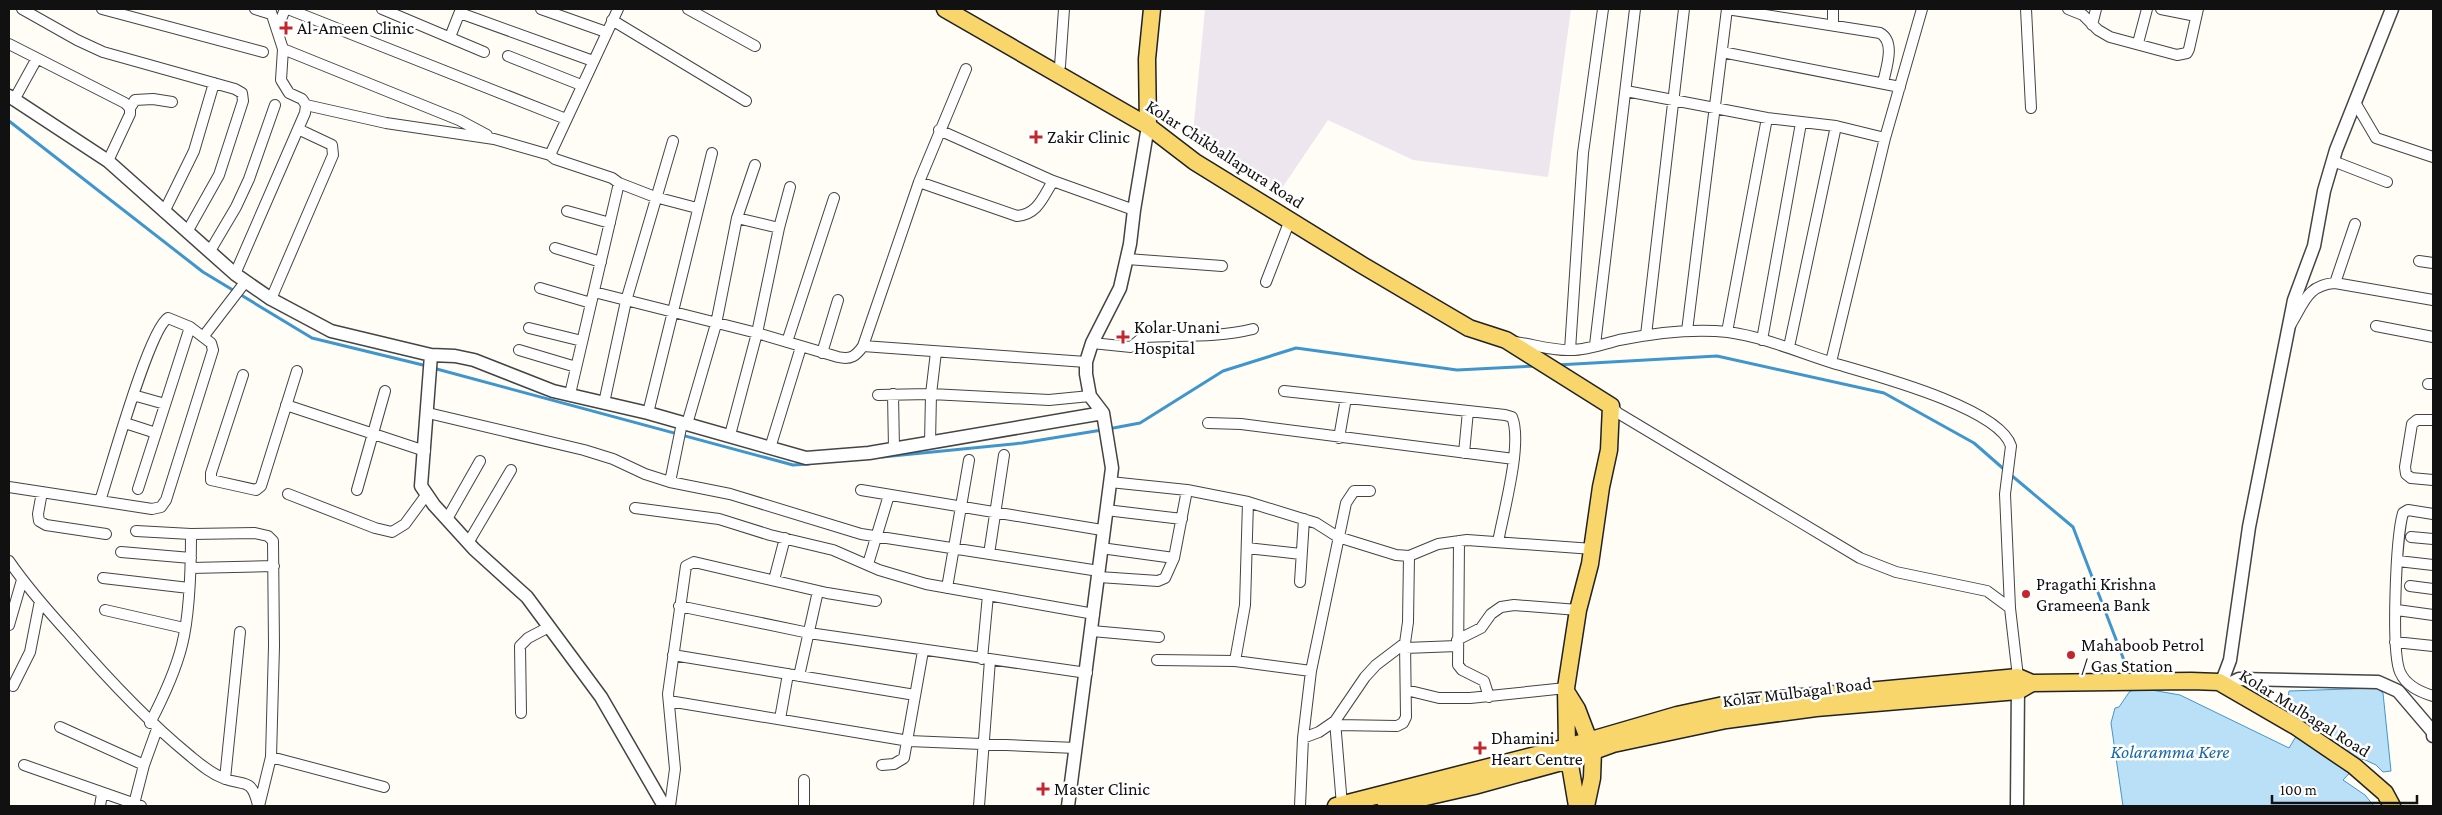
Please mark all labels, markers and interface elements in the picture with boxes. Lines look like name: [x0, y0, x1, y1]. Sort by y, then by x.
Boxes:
place label: Al-Ameen Clinic: [297, 18, 414, 38]
marker: Al-Ameen Clinic: [279, 21, 293, 35]
street label: Kolar Chikballapura Road: [1142, 96, 1308, 213]
place label: Zakir Clinic: [1047, 127, 1130, 147]
marker: Zakir Clinic: [1029, 130, 1043, 144]
place label: Kolar Unani Hospital: [1134, 317, 1220, 358]
marker: Kolar Unani Hospital: [1116, 330, 1130, 344]
place label: Pragathi Krishna Grameena Bank: [2036, 574, 2156, 615]
marker: Pragathi Krishna Grameena Bank: [2020, 588, 2032, 600]
place label: Mahaboob Petrol / Gas Station: [2081, 635, 2204, 676]
marker: Mahaboob Petrol / Gas Station: [2065, 649, 2077, 661]
street label: Kolar Mulbagal Road: [2236, 665, 2374, 762]
street label: Kolar Mulbagal Road: [1721, 673, 1873, 711]
place label: Dhamini Heart Centre: [1491, 728, 1583, 769]
marker: Dhamini Heart Centre: [1473, 741, 1487, 755]
water label: Kolaramma Kere: [2110, 741, 2230, 762]
scale bar: [2272, 772, 2417, 804]
place label: Master Clinic: [1054, 779, 1150, 799]
marker: Master Clinic: [1036, 782, 1050, 796]
text: 100 m: [2280, 782, 2317, 798]

